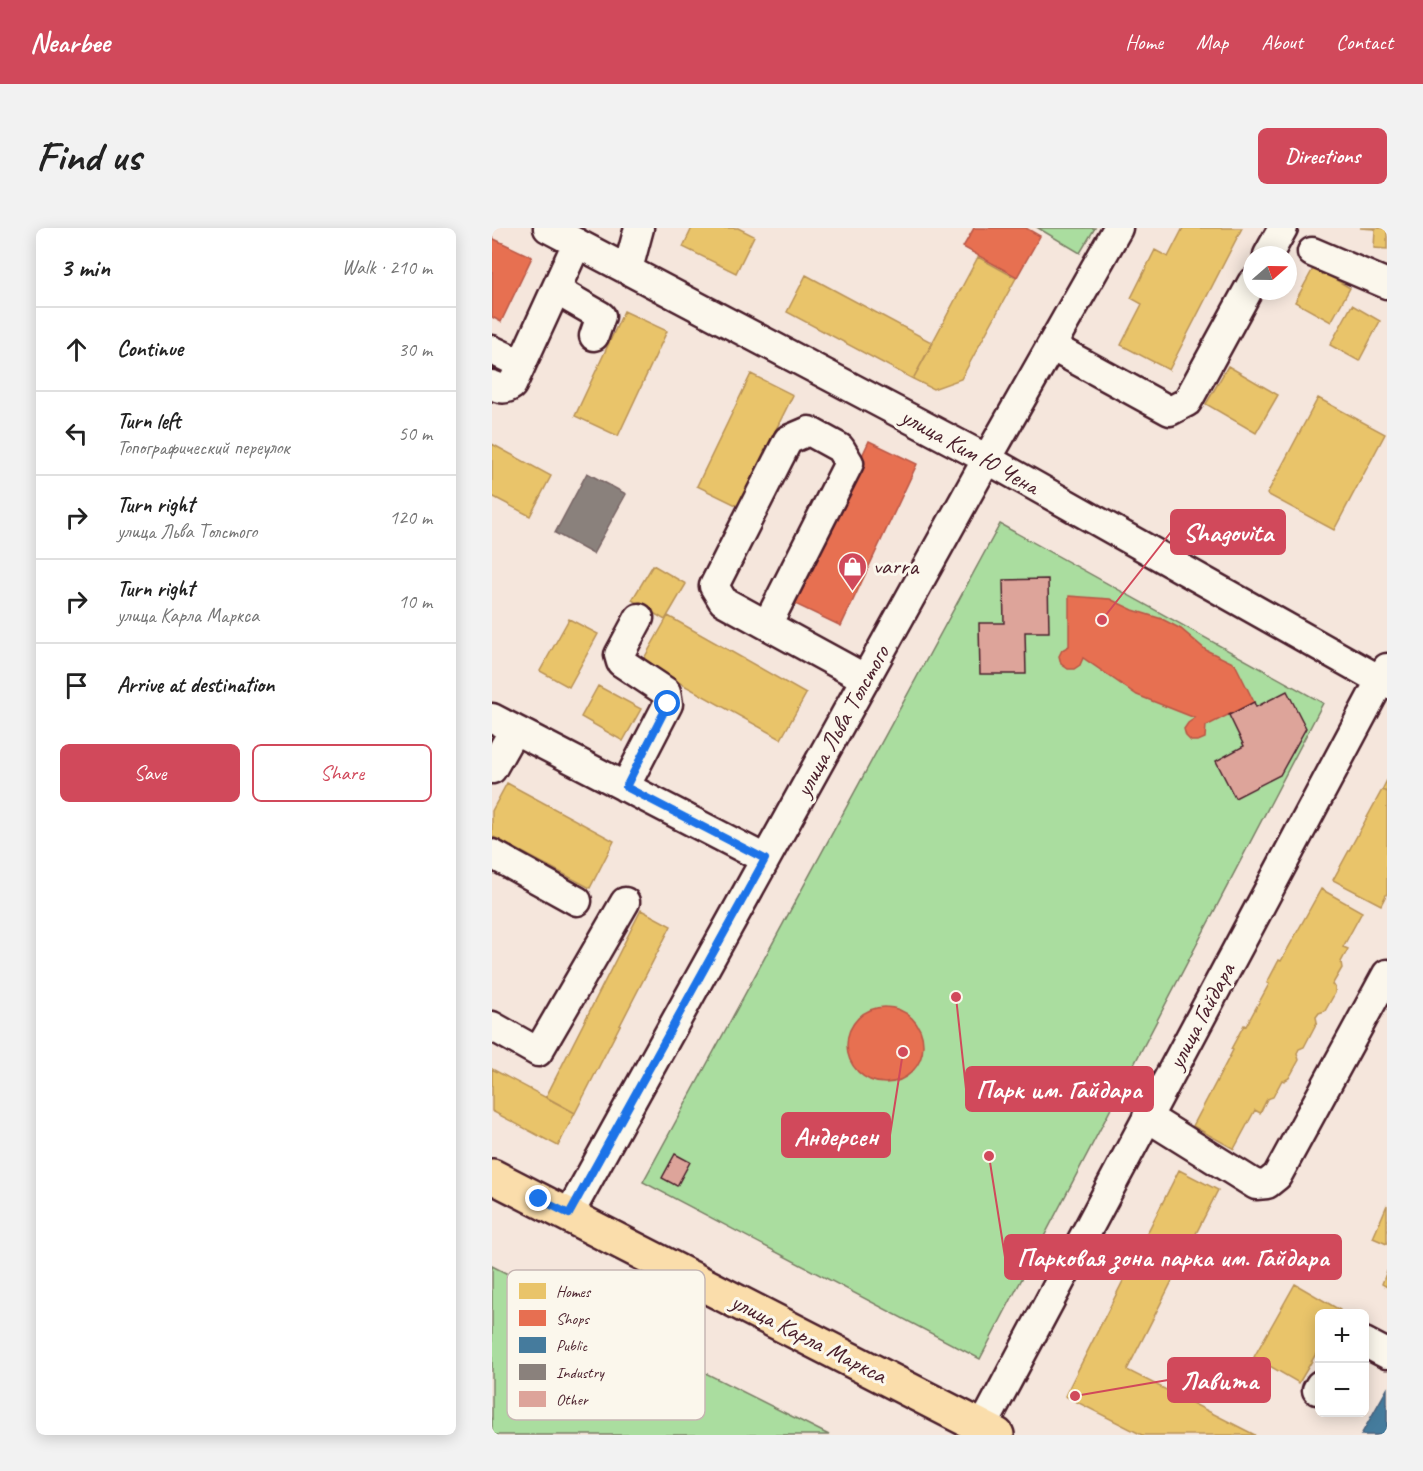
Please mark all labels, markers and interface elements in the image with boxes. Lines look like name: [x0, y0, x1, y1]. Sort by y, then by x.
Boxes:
text: Nearbee: [30, 25, 110, 60]
text: Home: [1125, 29, 1163, 55]
text: Map: [1196, 29, 1228, 55]
text: About: [1261, 29, 1303, 55]
text: Contact: [1336, 29, 1393, 55]
button: Directions: [1258, 128, 1387, 184]
text: Find us: [36, 130, 141, 183]
north arrow: [1243, 246, 1297, 300]
text: 3 min: [60, 251, 110, 284]
text: Walk · 210 m: [342, 255, 432, 280]
icon: ahead: [60, 333, 93, 366]
text: Continue: [117, 335, 183, 363]
text: 30 m: [398, 337, 432, 362]
street label: улица Ким Ю Чена: [894, 400, 1046, 502]
text: Turn left: [117, 407, 181, 435]
icon: left: [60, 417, 93, 450]
text: 50 m: [398, 421, 432, 446]
text: Топографический переулок: [117, 435, 289, 460]
text: Turn right: [117, 491, 194, 519]
icon: right: [60, 501, 93, 534]
text: 120 m: [389, 505, 432, 530]
callout: Shagovita: [1171, 510, 1285, 554]
text: Shagovita: [1183, 516, 1275, 549]
text: улица Льва Толстого: [117, 519, 257, 544]
shop icon: varra: [836, 550, 868, 592]
place label: varra: [873, 551, 919, 581]
text: Turn right: [117, 575, 194, 603]
icon: right: [60, 585, 93, 618]
text: 10 m: [398, 589, 432, 614]
text: улица Карла Маркса: [117, 603, 259, 628]
street label: улица Льва Толстого: [787, 639, 897, 804]
icon: arrive: [60, 669, 93, 702]
text: Arrive at destination: [117, 671, 274, 699]
route start: [654, 690, 680, 716]
button: Save: [60, 744, 240, 802]
button: Share: [252, 744, 432, 802]
street label: улица Гайдара: [1160, 957, 1242, 1076]
callout: Парк им. Гайдара: [966, 1067, 1153, 1111]
text: Парк им. Гайдара: [976, 1073, 1143, 1106]
callout: Андерсен: [782, 1113, 890, 1157]
text: Андерсен: [794, 1120, 880, 1153]
route end: [525, 1185, 551, 1211]
callout: Парковая зона парка им. Гайдара: [1005, 1235, 1341, 1279]
text: Парковая зона парка им. Гайдара: [1017, 1241, 1331, 1274]
legend: [507, 1270, 705, 1420]
text: Homes: [556, 1282, 592, 1302]
street label: улица Карла Маркса: [725, 1285, 893, 1391]
text: Shops: [556, 1309, 590, 1329]
map controls: [1315, 1309, 1369, 1417]
button: +: [1315, 1309, 1369, 1363]
text: Public: [556, 1336, 588, 1356]
callout: Лавита: [1168, 1358, 1270, 1402]
text: Industry: [556, 1363, 605, 1383]
button: −: [1315, 1363, 1369, 1417]
text: Лавита: [1180, 1364, 1261, 1397]
text: Other: [556, 1390, 589, 1410]

